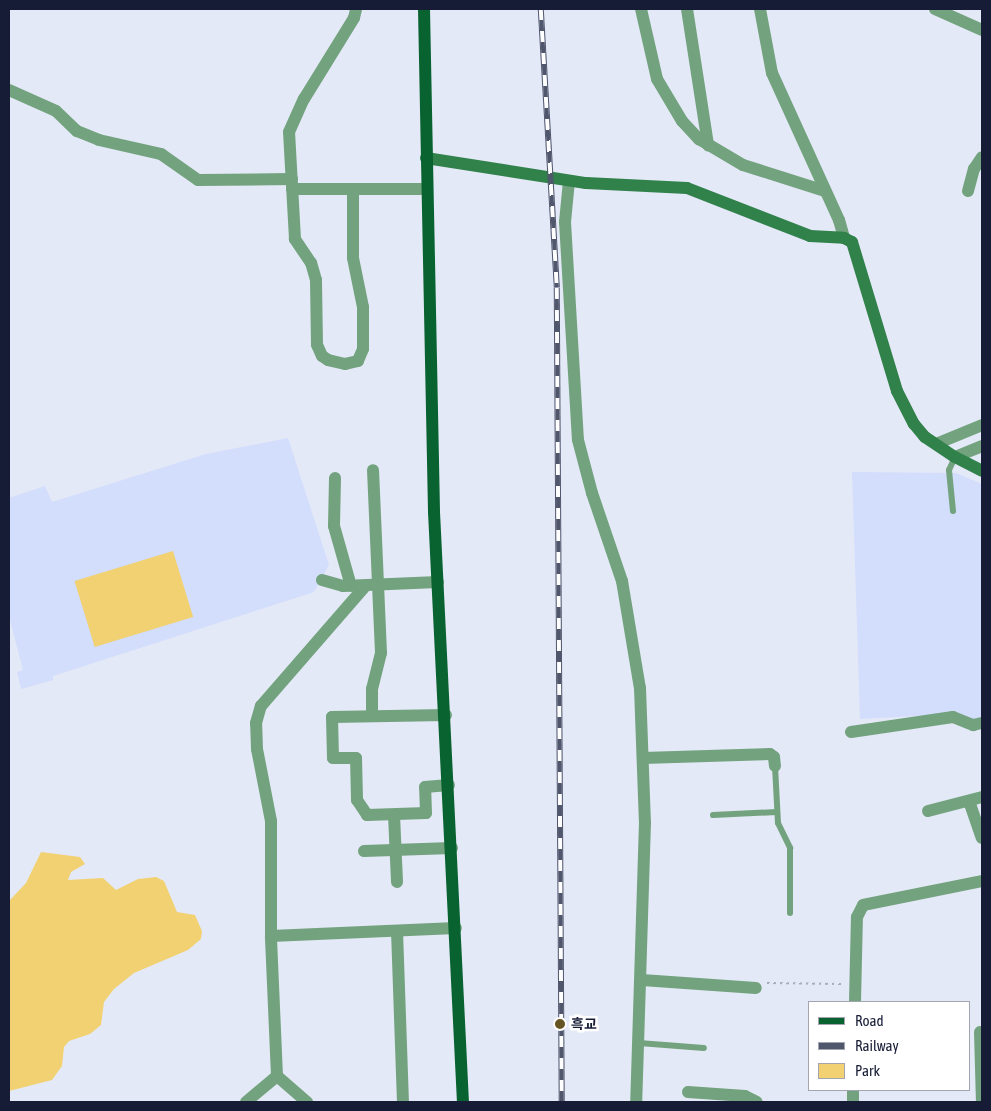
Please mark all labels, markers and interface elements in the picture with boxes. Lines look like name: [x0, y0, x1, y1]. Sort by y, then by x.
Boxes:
legend: [808, 1001, 971, 1091]
text: Road: [855, 1012, 884, 1029]
place label: 흑교: [571, 1016, 597, 1032]
marker: 흑교: [553, 1017, 567, 1031]
text: Railway: [855, 1037, 899, 1054]
text: Park: [855, 1062, 880, 1079]

